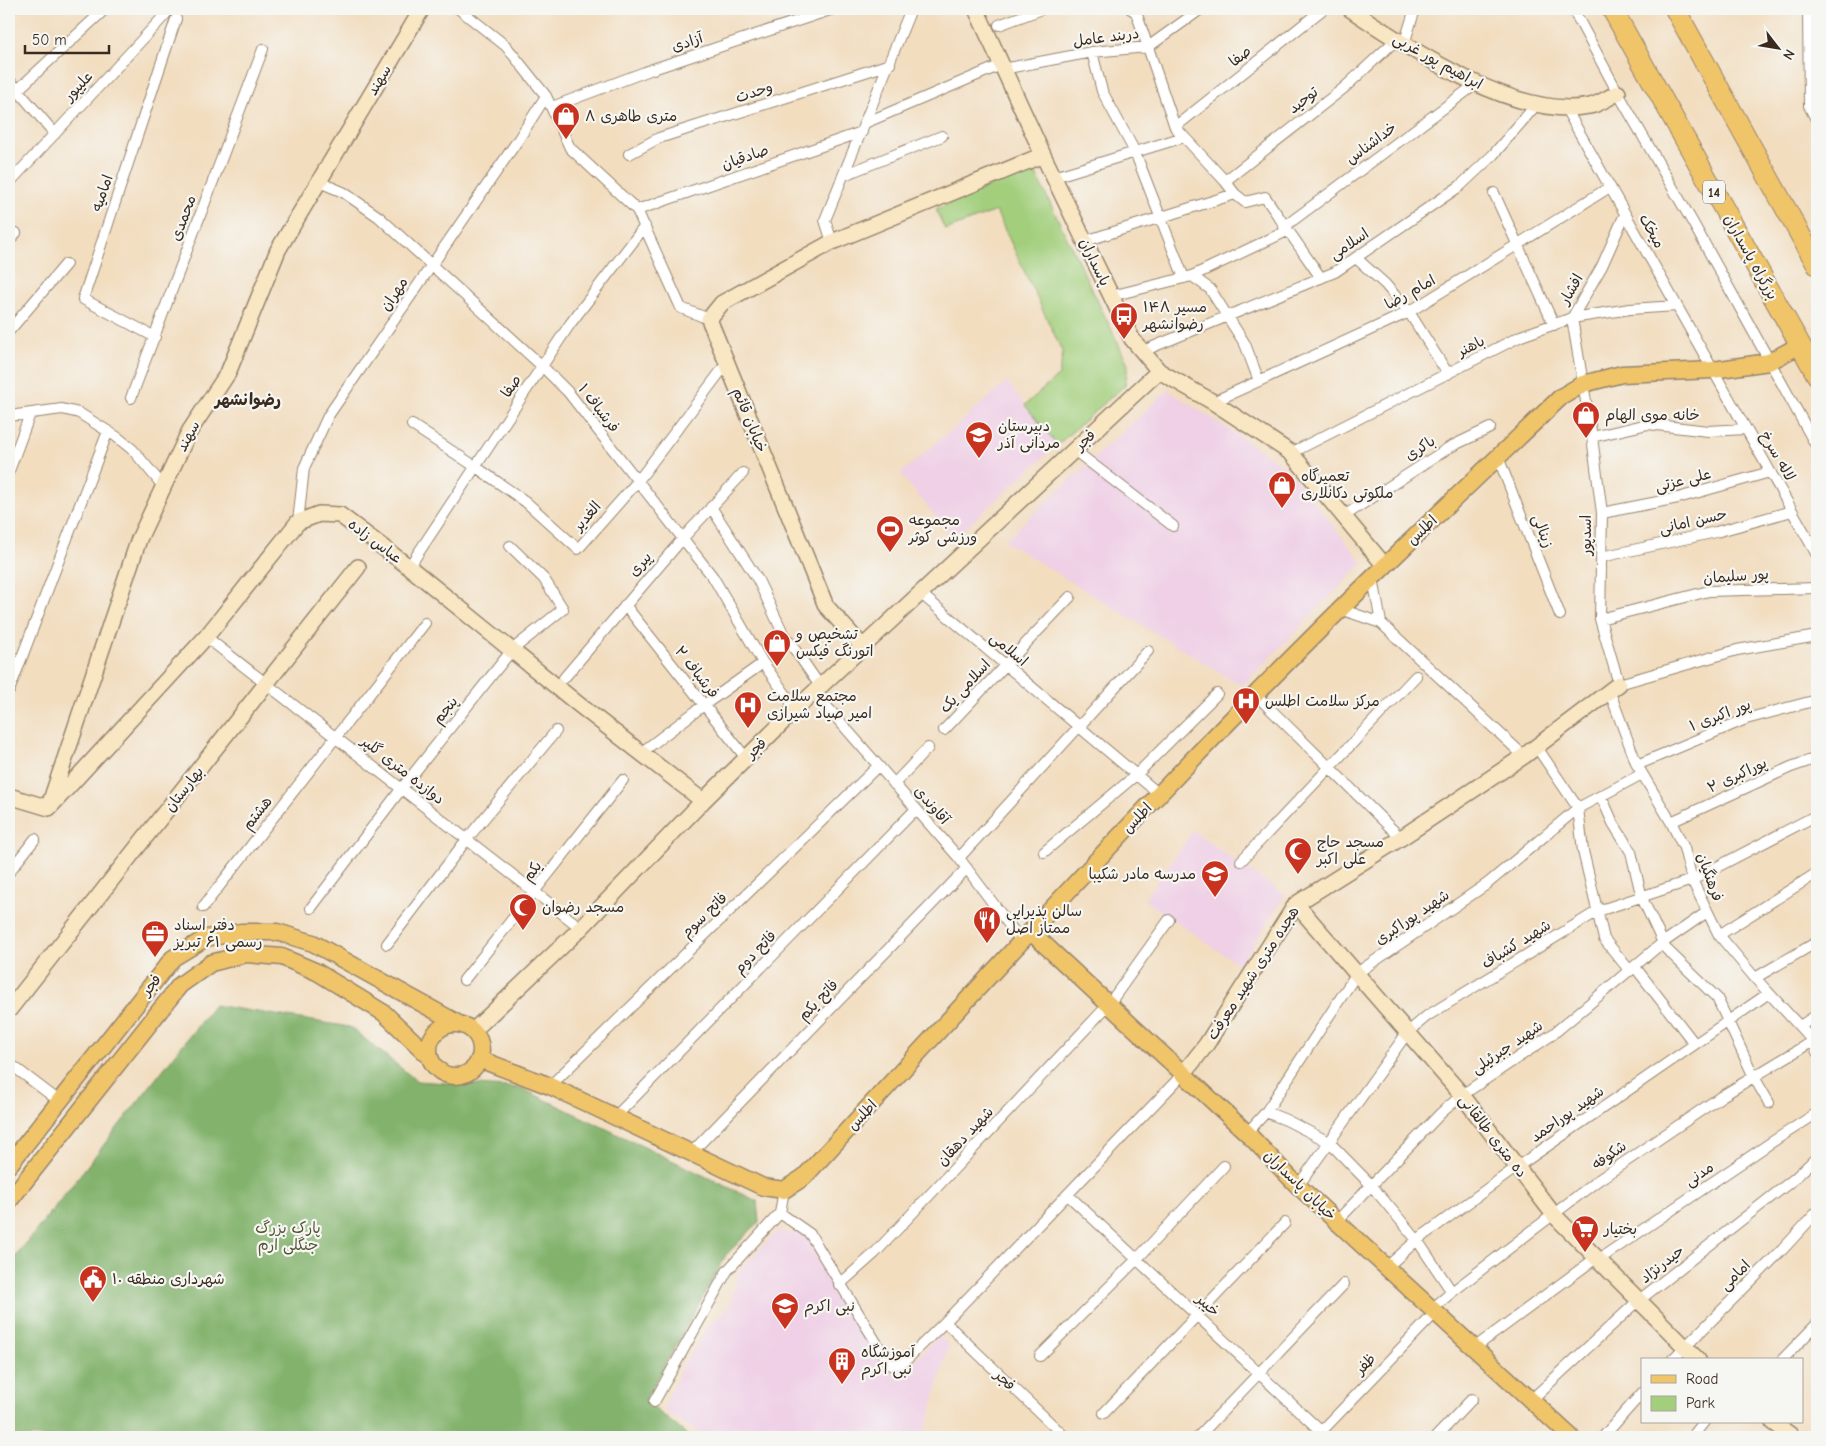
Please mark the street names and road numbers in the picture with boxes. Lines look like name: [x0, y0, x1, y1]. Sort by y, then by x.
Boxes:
street label: دربند عامل: [1072, 24, 1140, 50]
street label: آزادی: [669, 28, 706, 55]
street label: ابراهیم پور غربی: [1388, 29, 1486, 96]
street label: صفا: [1225, 42, 1255, 70]
street label: سهند: [363, 61, 395, 99]
street label: علیپور: [59, 67, 97, 106]
street label: وحدت: [733, 78, 775, 106]
street label: توحید: [1284, 82, 1322, 117]
street label: خداشناس: [1342, 118, 1400, 168]
street label: صادقیان: [719, 141, 771, 173]
street label: امامیه: [87, 172, 117, 214]
road number: 14: [1703, 180, 1725, 203]
street label: محمدی: [166, 193, 200, 243]
street label: میخک: [1635, 211, 1669, 251]
street label: بزرگراه پاسداران: [1719, 211, 1782, 303]
street label: اسلامی: [1326, 224, 1373, 265]
street label: پاسداران: [1075, 235, 1114, 289]
street label: امام رضا: [1382, 271, 1439, 315]
street label: افشار: [1555, 271, 1587, 308]
street label: مهران: [376, 274, 412, 314]
street label: باهنر: [1453, 332, 1488, 361]
street label: صفا: [497, 371, 525, 401]
street label: فرشباف ۱: [575, 380, 623, 436]
street label: خیابان قائم: [726, 385, 771, 456]
street label: سهند: [172, 417, 204, 455]
street label: فجر: [1069, 426, 1099, 456]
street label: لاله سرخ: [1756, 428, 1799, 485]
street label: باکری: [1401, 432, 1439, 464]
street label: علی عزتی: [1653, 464, 1713, 497]
street label: الغدیر: [568, 498, 605, 536]
street label: حسن امانی: [1657, 504, 1729, 539]
street label: اطلس: [1403, 511, 1441, 549]
street label: زینالی: [1528, 512, 1558, 551]
street label: عباس زاده: [344, 515, 406, 567]
street label: اسدپور: [1577, 515, 1596, 556]
street label: پیری: [625, 548, 656, 581]
street label: پور سلیمان: [1703, 565, 1770, 588]
street label: اسلامی: [986, 628, 1032, 671]
street label: فرشباف ۲: [671, 642, 723, 702]
street label: اسلامی یک: [936, 656, 995, 717]
street label: پنجم: [429, 693, 464, 729]
street label: پور اکبری ۱: [1687, 695, 1754, 736]
street label: دوازده متری گلپر: [356, 731, 448, 809]
street label: فجر: [740, 734, 770, 764]
street label: پوراکبری ۲: [1704, 753, 1770, 798]
street label: بهارستان: [161, 763, 207, 815]
street label: آقاوندی: [910, 782, 954, 829]
street label: هشتم: [238, 793, 278, 835]
street label: اطلس: [1118, 799, 1156, 837]
street label: فرهنگیان: [1693, 850, 1727, 904]
street label: یکم: [518, 857, 548, 887]
street label: شهید پوراکبری: [1371, 886, 1453, 949]
street label: فاتح سوم: [677, 889, 733, 944]
street label: هجده متری شهید معرفت: [1203, 903, 1303, 1043]
street label: شهید کشباف: [1478, 916, 1554, 972]
street label: فاتح دوم: [730, 927, 782, 980]
street label: فجر: [136, 971, 165, 1001]
street label: فاتح یکم: [794, 976, 844, 1026]
street label: شهید جبرئیلی: [1468, 1016, 1547, 1078]
street label: شهید پوراحمد: [1527, 1082, 1608, 1147]
street label: ده متری طالقانی: [1454, 1091, 1531, 1182]
street label: اطلس: [843, 1096, 881, 1134]
street label: شهید دهقان: [933, 1103, 997, 1169]
street label: شکوفه: [1588, 1137, 1630, 1173]
street label: خیابان پاسداران: [1259, 1146, 1340, 1225]
street label: مدنی: [1681, 1158, 1718, 1191]
street label: حیدرنژاد: [1636, 1241, 1688, 1287]
street label: امامی: [1716, 1256, 1755, 1295]
street label: خیبر: [1191, 1288, 1223, 1320]
street label: ظفر: [1349, 1350, 1379, 1380]
street label: فجر: [989, 1364, 1019, 1394]

